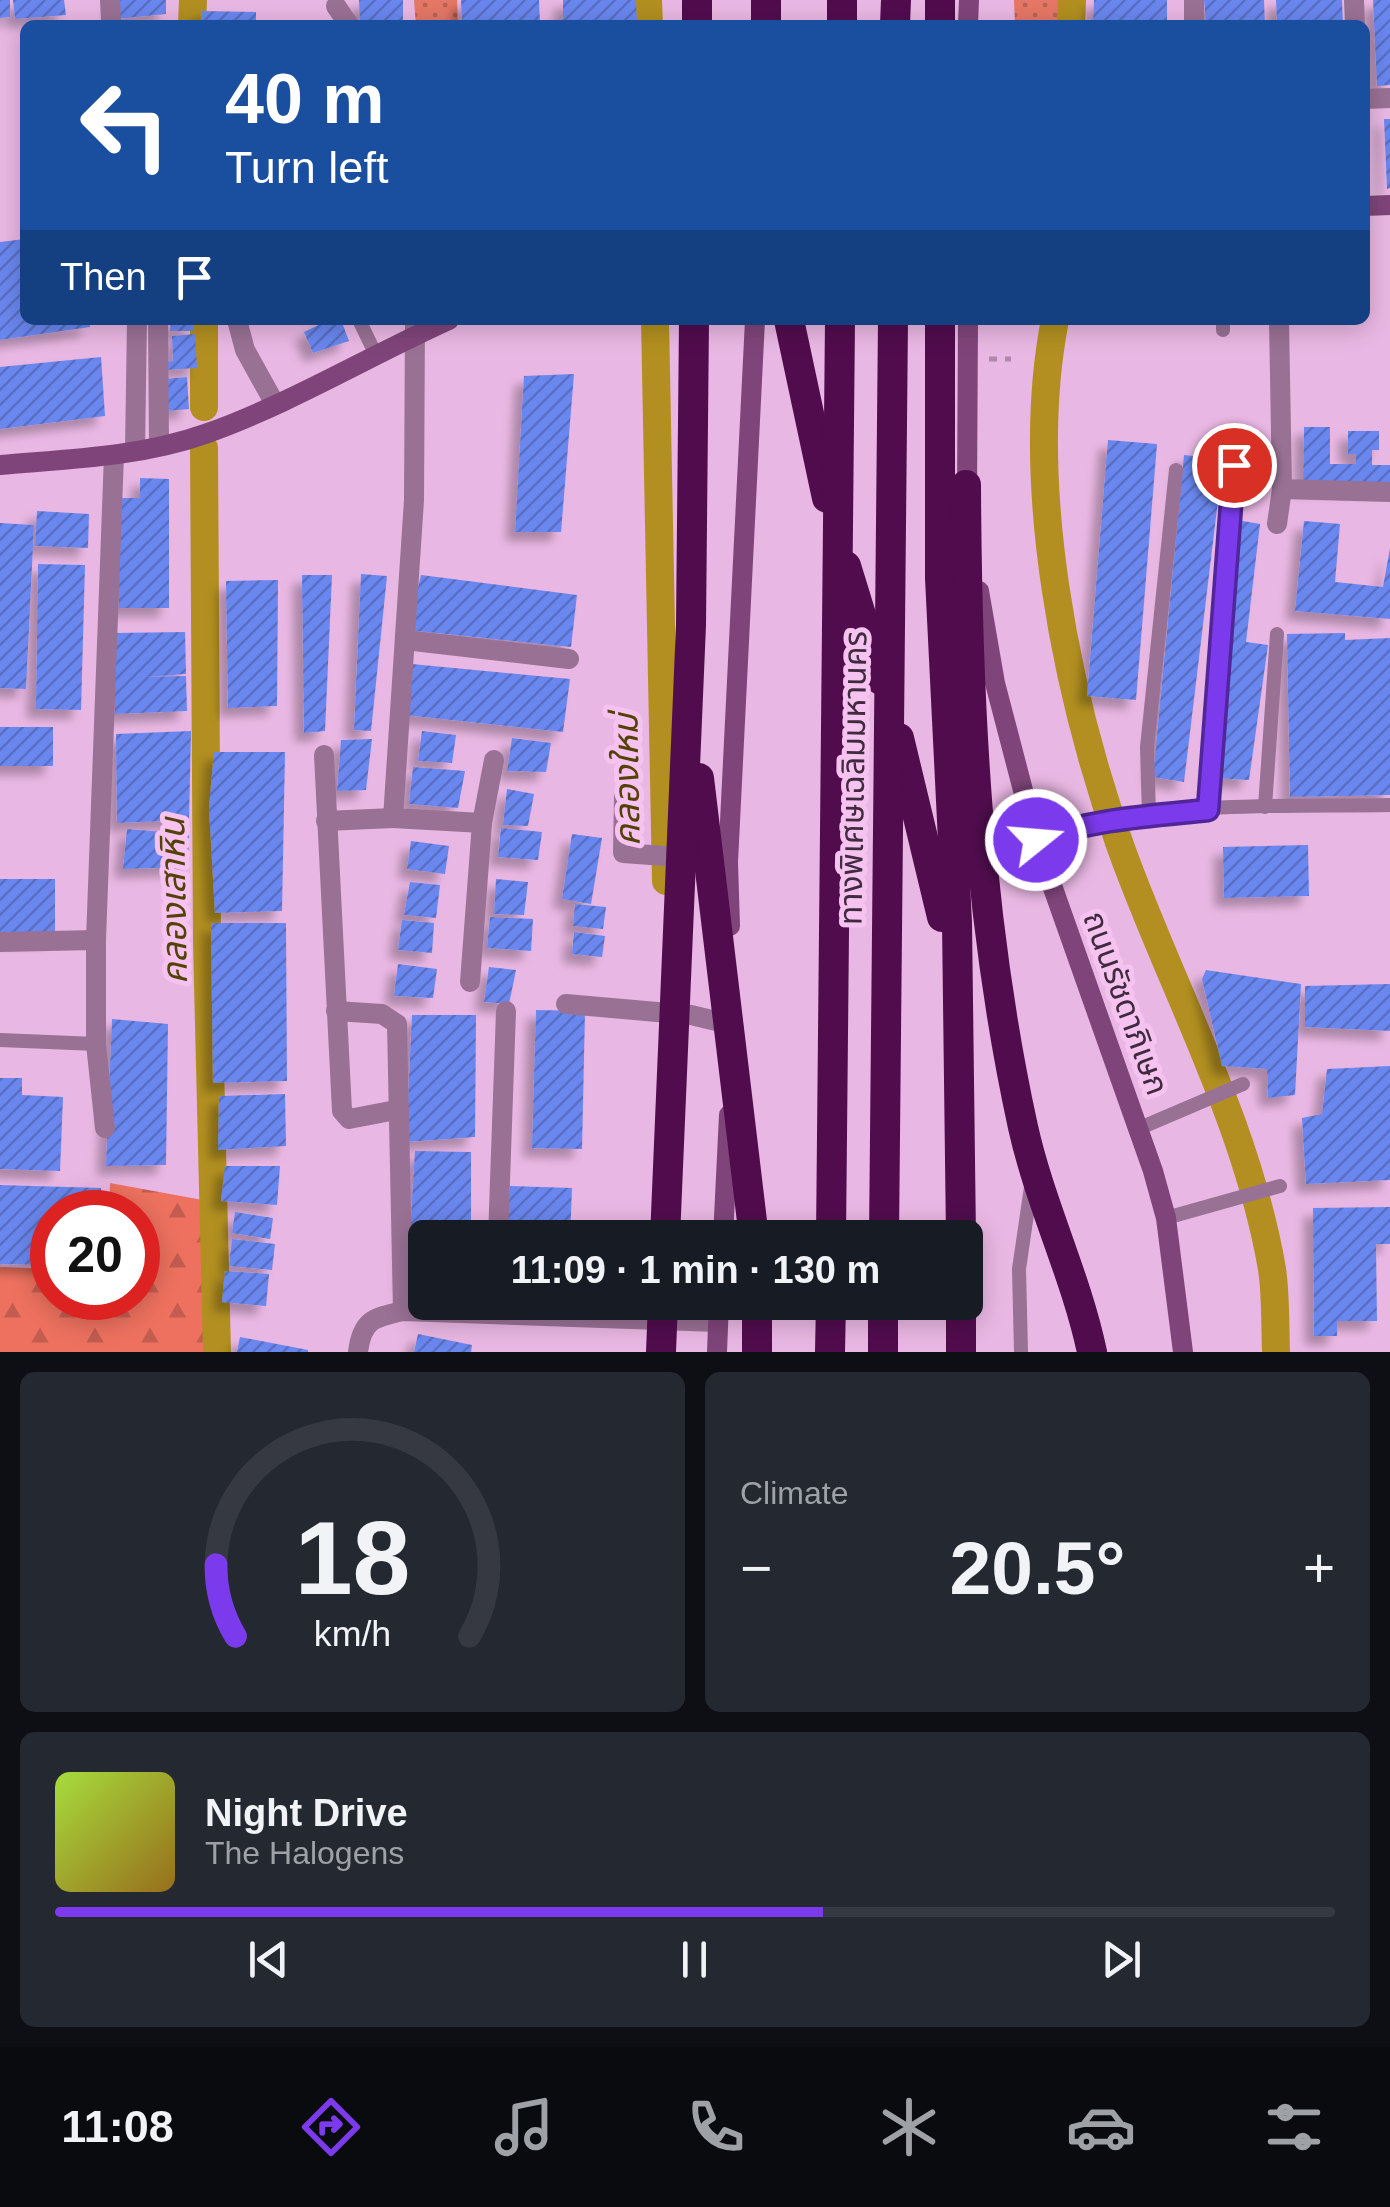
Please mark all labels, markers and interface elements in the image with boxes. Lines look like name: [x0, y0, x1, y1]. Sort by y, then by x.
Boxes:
icon: left: [60, 60, 190, 190]
text: 40 m: [225, 60, 385, 138]
text: Turn left: [225, 142, 388, 193]
icon: arrive: [167, 250, 222, 305]
text: Then: [60, 256, 147, 298]
pin: [1192, 423, 1277, 508]
icon: arrive: [1207, 438, 1262, 493]
street label: ทางพิเศษเฉลิมมหานคร: [832, 631, 874, 925]
water label: คลองใหม่: [605, 708, 647, 847]
position arrow: [984, 788, 1088, 892]
water label: คลองเสาหิน: [152, 815, 194, 985]
street label: ถนนรัชดาภิเษก: [1076, 906, 1176, 1100]
speed limit sign: 20: [30, 1190, 160, 1320]
text: 11:09 · 1 min · 130 m: [511, 1249, 880, 1291]
text: Climate: [740, 1475, 848, 1511]
text: 18: [295, 1500, 410, 1616]
text: 20.5°: [950, 1526, 1125, 1610]
text: −: [740, 1537, 772, 1599]
text: +: [1303, 1537, 1335, 1599]
text: km/h: [314, 1614, 391, 1654]
text: Night Drive: [205, 1792, 408, 1834]
text: The Halogens: [205, 1835, 404, 1871]
icon: previous: [241, 1932, 296, 1987]
icon: pause: [667, 1932, 722, 1987]
icon: next: [1094, 1932, 1149, 1987]
icon: directions: [296, 2092, 366, 2162]
icon: music: [489, 2092, 559, 2162]
icon: phone: [681, 2092, 751, 2162]
icon: climate: [874, 2092, 944, 2162]
icon: car: [1066, 2092, 1136, 2162]
icon: filters: [1259, 2092, 1329, 2162]
text: 11:08: [61, 2101, 174, 2152]

